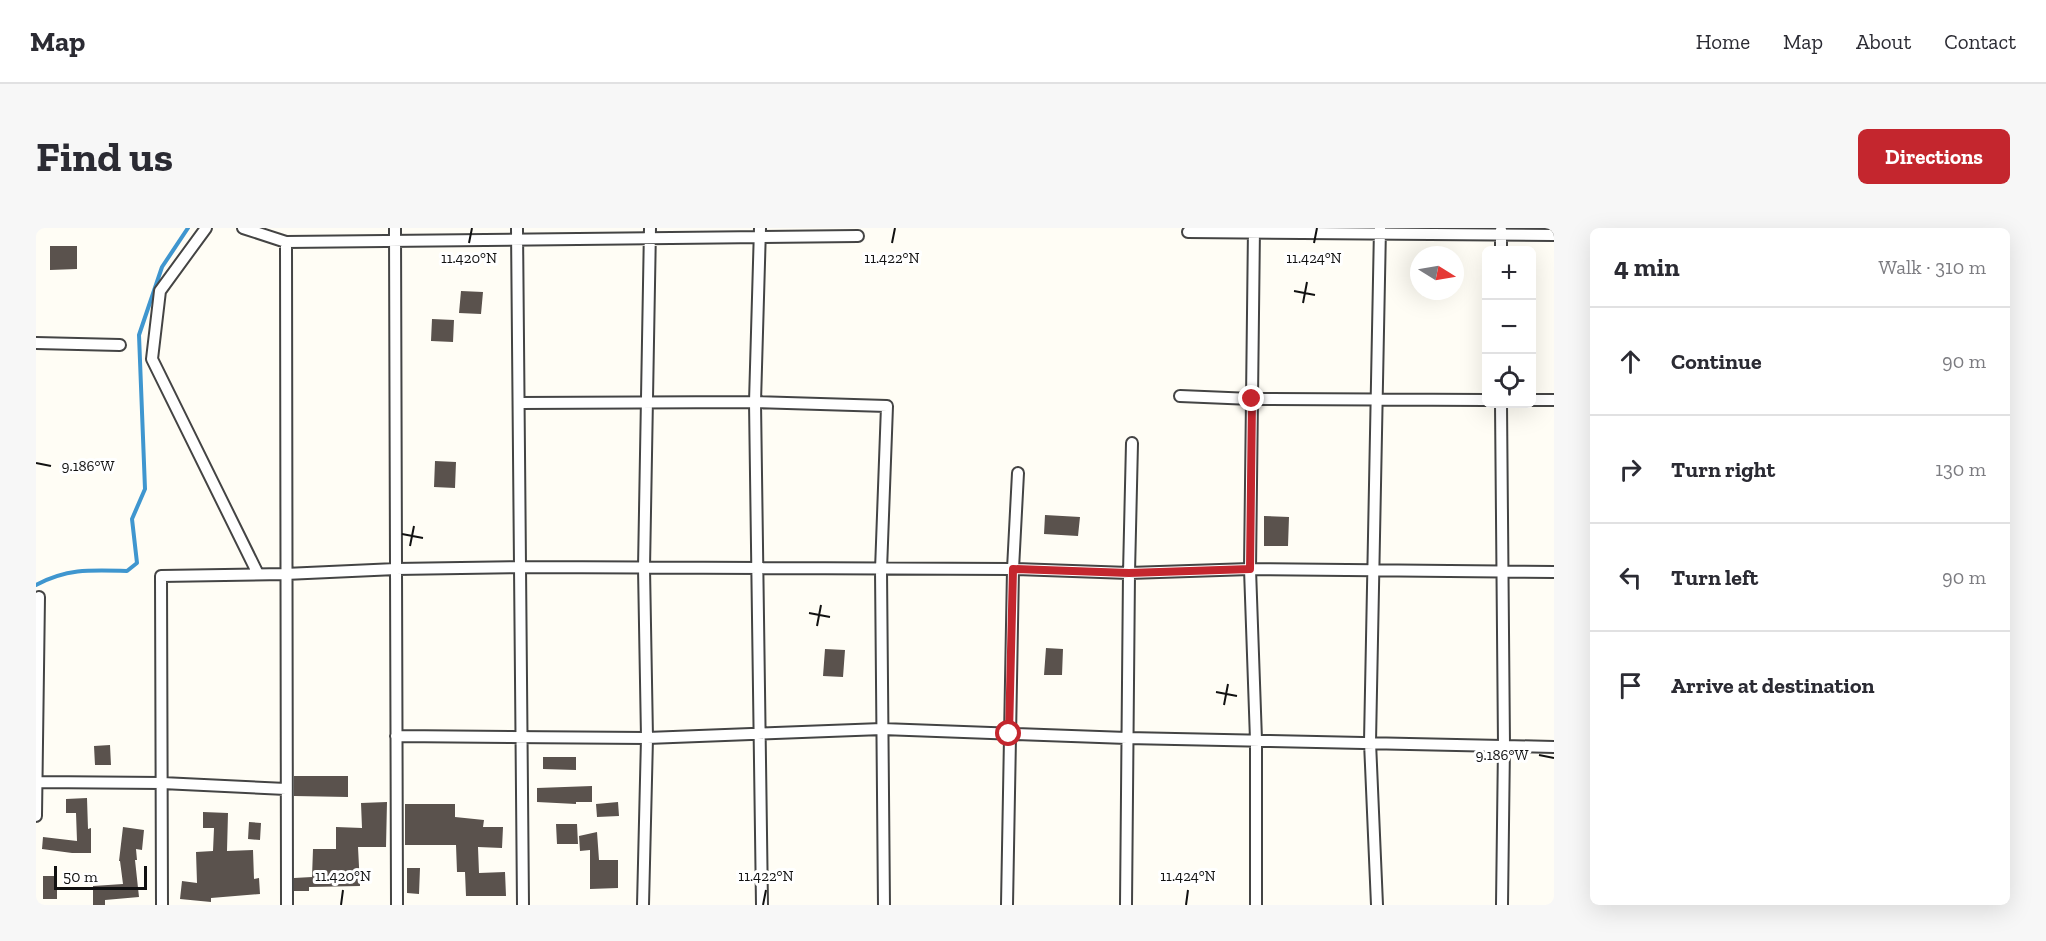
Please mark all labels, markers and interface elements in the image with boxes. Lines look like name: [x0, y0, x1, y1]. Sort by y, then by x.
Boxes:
text: Map: [30, 25, 85, 58]
text: Home: [1696, 29, 1750, 54]
text: Map: [1783, 29, 1823, 54]
text: About: [1856, 29, 1911, 54]
text: Contact: [1944, 29, 2016, 54]
button: Directions: [1858, 129, 2010, 184]
text: Find us: [36, 131, 173, 182]
north arrow: [1410, 246, 1464, 300]
map controls: [1482, 246, 1536, 408]
button: +: [1482, 246, 1536, 300]
text: 11.420°N: [441, 249, 497, 267]
text: 11.422°N: [864, 249, 920, 267]
text: 11.424°N: [1286, 249, 1342, 267]
text: 4 min: [1614, 251, 1680, 283]
text: Walk · 310 m: [1879, 255, 1986, 279]
button: −: [1482, 300, 1536, 354]
icon: ahead: [1614, 345, 1647, 378]
text: Continue: [1671, 348, 1762, 375]
text: 90 m: [1942, 349, 1986, 373]
button: locate: [1482, 354, 1536, 408]
route end: [1238, 385, 1264, 411]
icon: right: [1614, 453, 1647, 486]
text: Turn right: [1671, 456, 1775, 483]
text: 9.186°W: [62, 457, 114, 475]
text: 130 m: [1935, 457, 1986, 481]
icon: left: [1614, 561, 1647, 594]
text: Turn left: [1671, 564, 1758, 591]
text: 90 m: [1942, 565, 1986, 589]
icon: arrive: [1614, 669, 1647, 702]
text: Arrive at destination: [1671, 672, 1874, 699]
route start: [995, 720, 1021, 746]
text: 9.186°W: [1476, 746, 1528, 764]
scale bar: [54, 863, 147, 890]
text: 50 m: [63, 867, 98, 886]
text: 11.420°N: [315, 867, 371, 885]
text: 11.422°N: [738, 867, 794, 885]
text: 11.424°N: [1160, 867, 1216, 885]

